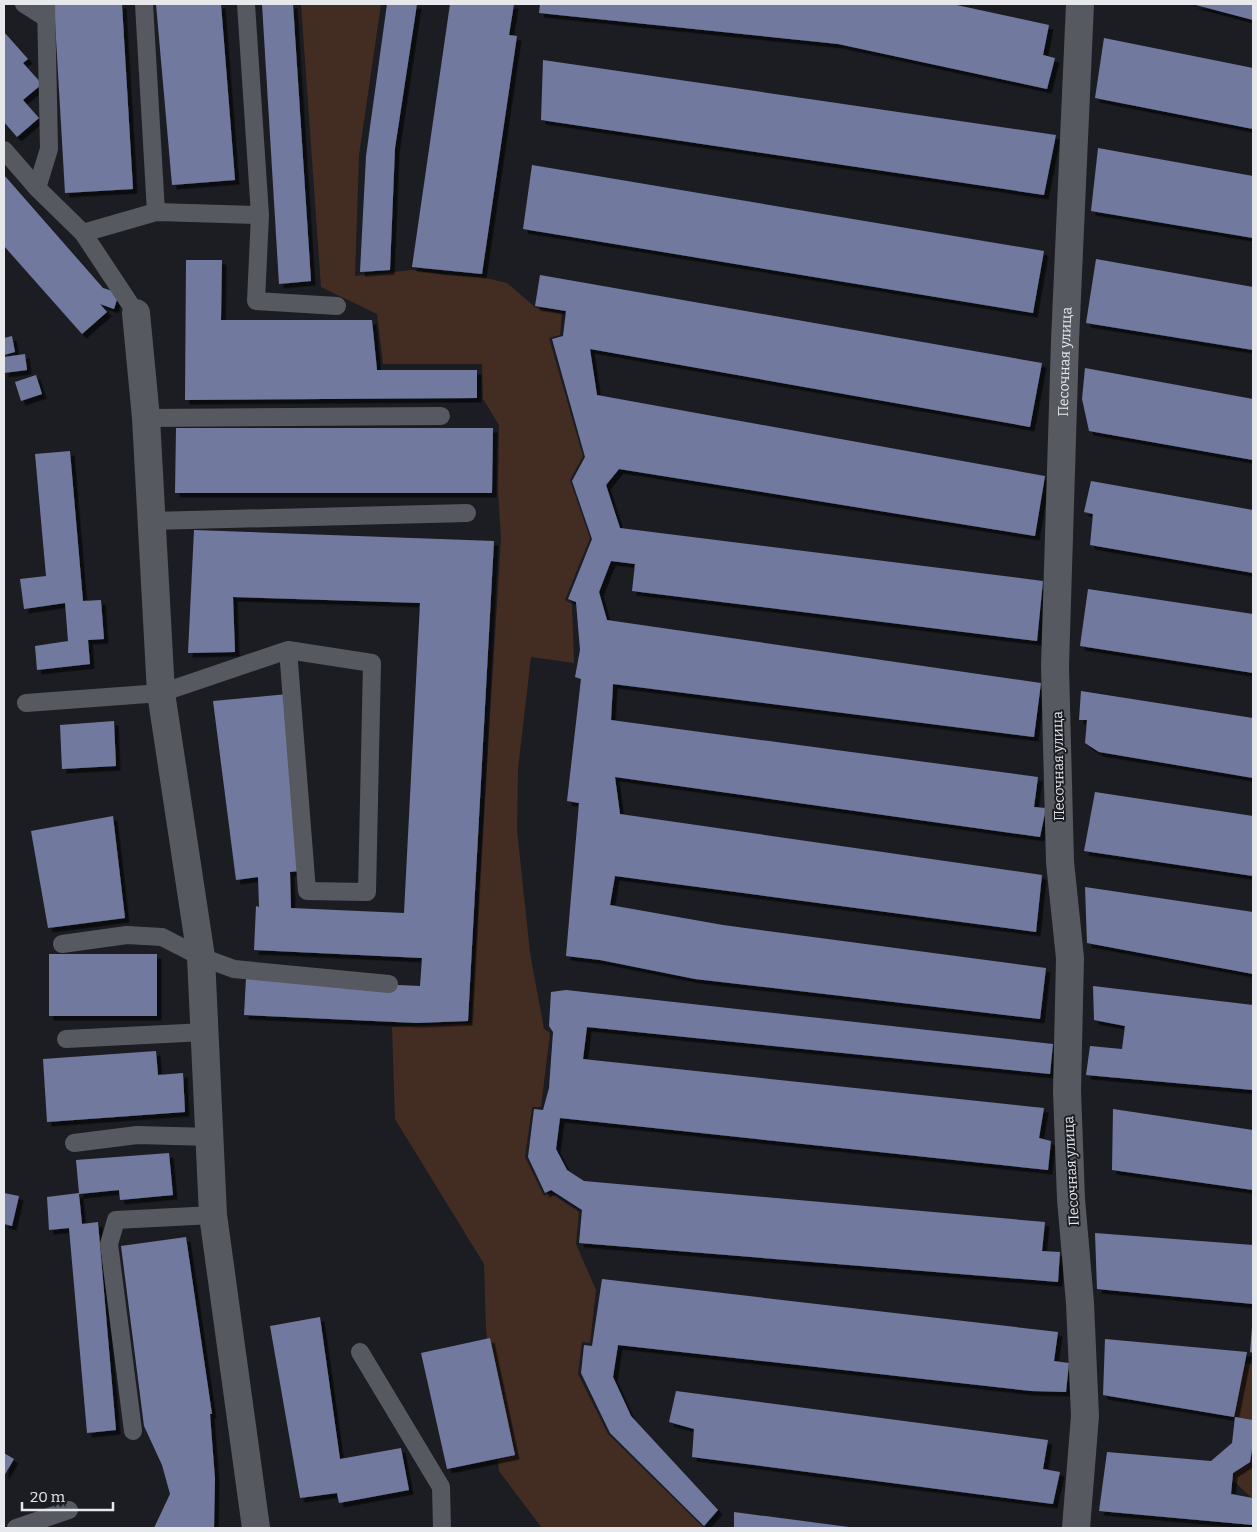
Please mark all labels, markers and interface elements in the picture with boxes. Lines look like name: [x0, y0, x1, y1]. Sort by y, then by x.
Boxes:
street label: Песочная улица: [1055, 306, 1076, 417]
street label: Песочная улица: [1049, 711, 1068, 821]
street label: Песочная улица: [1060, 1115, 1083, 1226]
scale bar: [22, 1480, 114, 1512]
text: 20 m: [30, 1488, 66, 1506]

